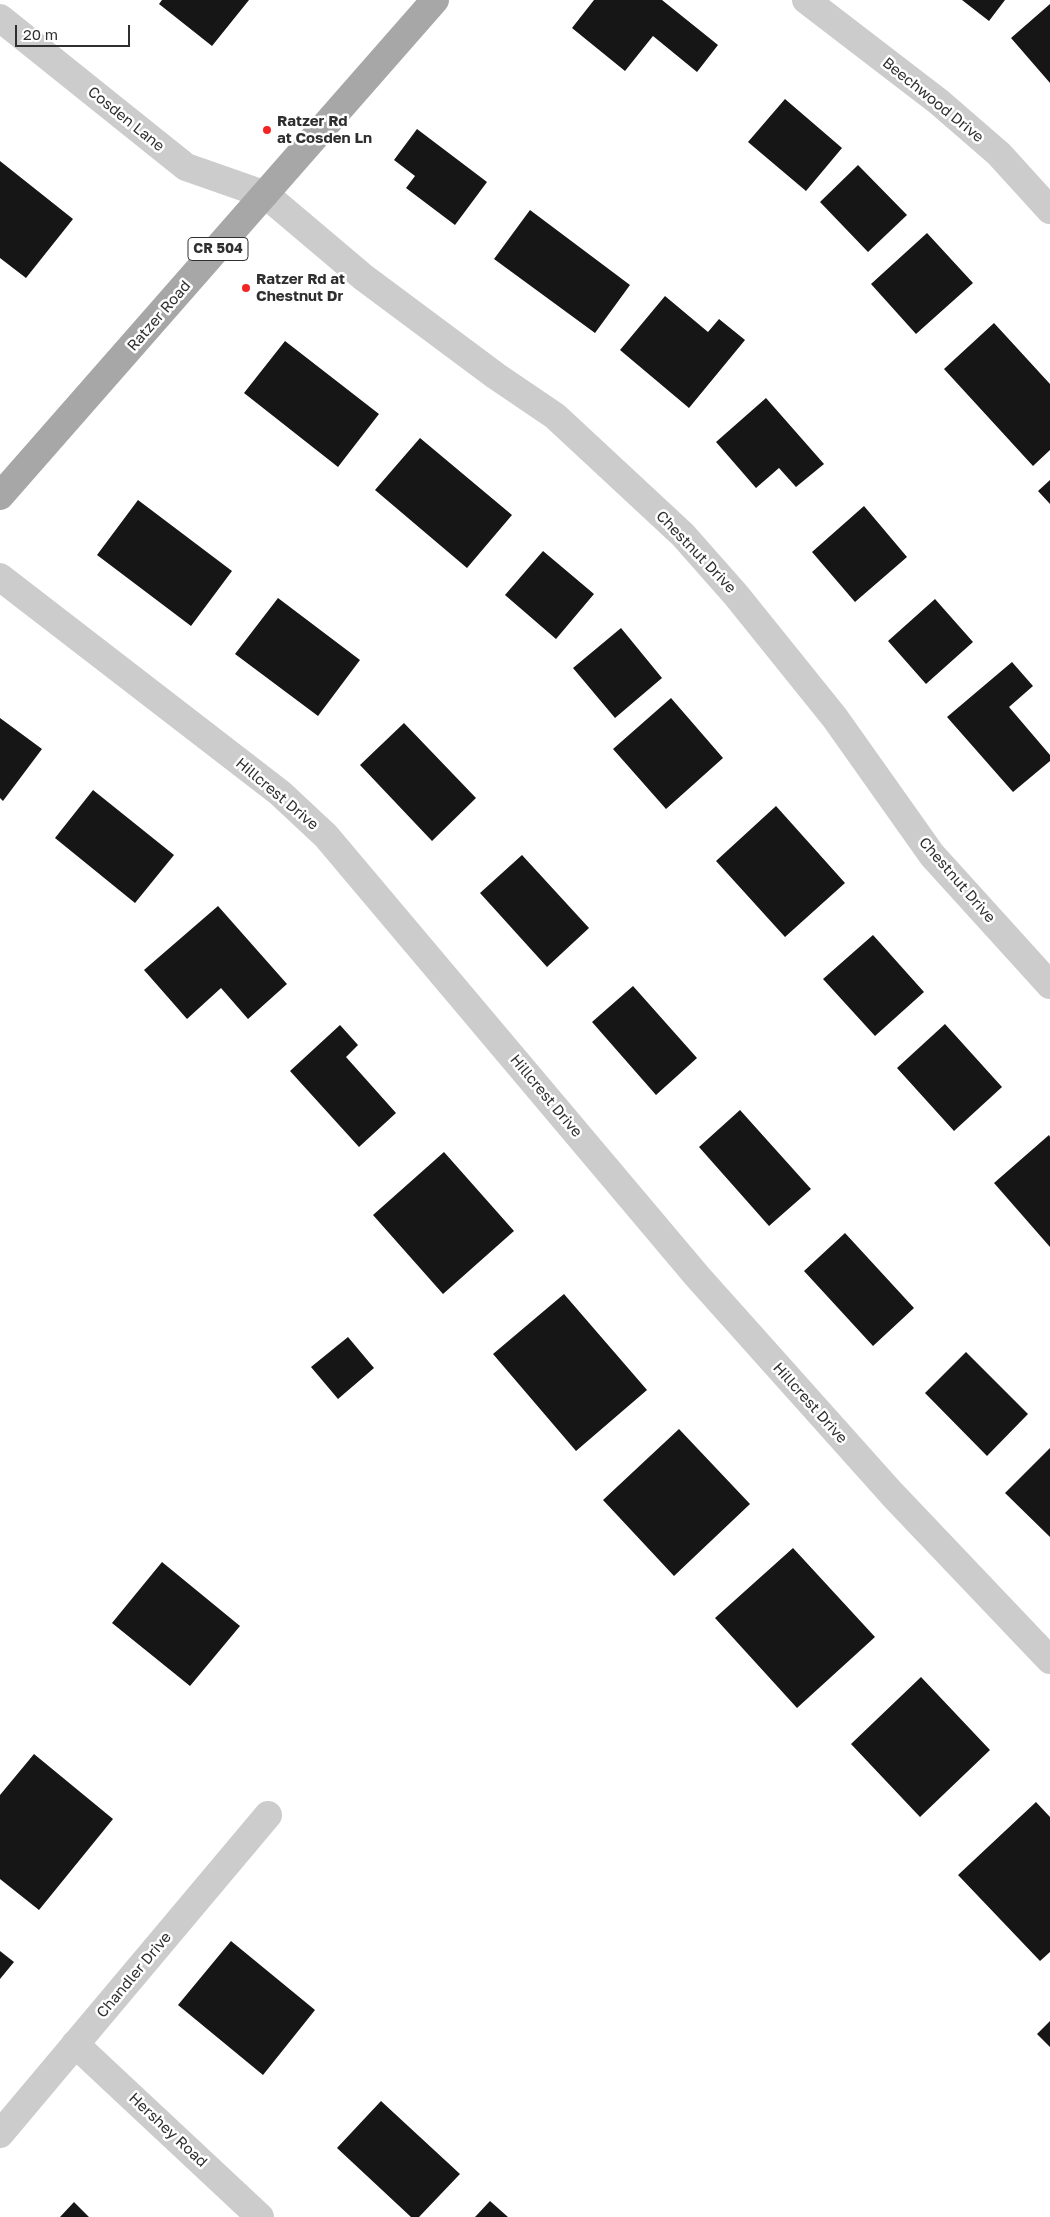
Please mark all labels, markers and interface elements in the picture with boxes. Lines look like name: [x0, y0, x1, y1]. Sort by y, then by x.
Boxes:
scale bar: [18, 15, 132, 47]
text: 20 m: [23, 25, 58, 43]
street label: Beechwood Drive: [879, 54, 987, 146]
street label: Cosden Lane: [84, 83, 168, 155]
place label: Ratzer Rd at Cosden Ln: [277, 112, 372, 147]
marker: Ratzer Rd at Cosden Ln: [261, 124, 273, 136]
road number: CR 504: [188, 238, 248, 260]
place label: Ratzer Rd at Chestnut Dr: [256, 270, 345, 305]
street label: Ratzer Road: [124, 277, 194, 355]
marker: Ratzer Rd at Chestnut Dr: [240, 282, 252, 294]
street label: Chestnut Drive: [652, 507, 740, 597]
street label: Hillcrest Drive: [232, 754, 322, 834]
street label: Chestnut Drive: [915, 834, 999, 926]
street label: Hillcrest Drive: [506, 1051, 586, 1141]
street label: Hillcrest Drive: [769, 1359, 851, 1447]
street label: Chandler Drive: [93, 1928, 175, 2022]
street label: Hershey Road: [125, 2089, 211, 2171]

